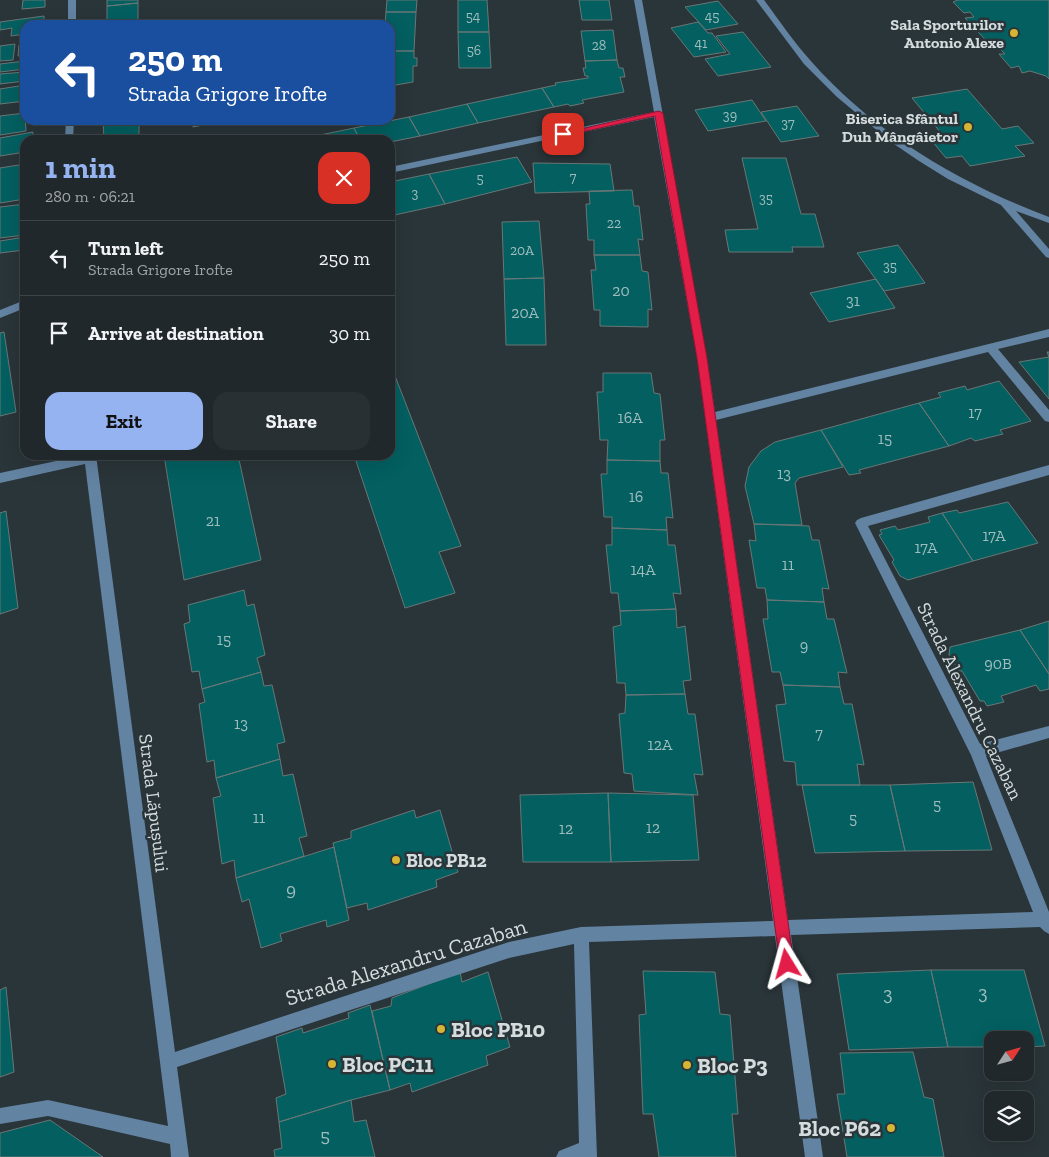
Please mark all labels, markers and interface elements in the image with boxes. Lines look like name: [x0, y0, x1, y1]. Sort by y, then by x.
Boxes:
house number: 54: [466, 8, 481, 25]
house number: 45: [705, 8, 719, 25]
place label: Sala Sporturilor Antonio Alexe: [890, 15, 1004, 52]
marker: Sala Sporturilor Antonio Alexe: [1008, 27, 1020, 39]
house number: 41: [695, 35, 708, 52]
house number: 28: [592, 37, 606, 54]
text: 250 m: [128, 38, 222, 80]
icon: left: [45, 40, 110, 105]
house number: 56: [467, 42, 481, 59]
text: Strada Grigore Irofte: [128, 80, 327, 107]
house number: 39: [723, 107, 737, 124]
place label: Biserica Sfântul Duh Mângâietor: [842, 109, 958, 146]
pin: [542, 113, 584, 155]
house number: 37: [781, 115, 795, 132]
icon: arrive: [549, 120, 577, 148]
marker: Biserica Sfântul Duh Mângâietor: [962, 121, 974, 133]
text: 1 min: [45, 150, 116, 186]
button: close: [318, 152, 370, 204]
house number: 7: [570, 169, 577, 186]
house number: 5: [476, 170, 484, 187]
house number: 3: [412, 185, 419, 202]
text: 280 m · 06:21: [45, 187, 135, 206]
house number: 35: [759, 190, 773, 207]
house number: 22: [607, 215, 621, 232]
text: Turn left: [88, 237, 163, 260]
house number: 20A: [510, 242, 535, 259]
icon: left: [45, 244, 73, 272]
text: 250 m: [319, 247, 370, 270]
house number: 35: [883, 258, 897, 275]
text: Strada Grigore Irofte: [88, 260, 233, 279]
house number: 20: [612, 281, 630, 300]
house number: 31: [846, 291, 860, 310]
house number: 20A: [511, 303, 539, 322]
icon: arrive: [45, 319, 73, 347]
text: Arrive at destination: [88, 322, 264, 345]
text: 30 m: [329, 322, 370, 345]
button: Exit: [45, 392, 203, 450]
button: Share: [213, 392, 370, 450]
house number: 17: [968, 403, 982, 422]
house number: 16A: [617, 408, 643, 427]
house number: 15: [878, 429, 892, 448]
house number: 13: [777, 464, 791, 483]
house number: 16: [629, 487, 643, 506]
house number: 21: [206, 511, 220, 530]
house number: 17A: [982, 526, 1006, 545]
house number: 17A: [914, 538, 938, 557]
house number: 11: [782, 555, 794, 574]
house number: 14A: [630, 560, 656, 579]
street label: Strada Alexandru Cazaban: [912, 599, 1028, 804]
house number: 15: [217, 630, 231, 649]
house number: 9: [800, 636, 808, 655]
house number: 90B: [984, 654, 1012, 673]
house number: 13: [234, 714, 248, 733]
house number: 7: [815, 724, 823, 743]
street label: Strada Lăpușului: [134, 733, 174, 873]
house number: 12A: [648, 735, 673, 754]
house number: 5: [933, 795, 941, 814]
house number: 11: [253, 808, 265, 827]
house number: 5: [849, 809, 857, 828]
house number: 12: [646, 818, 660, 837]
house number: 12: [559, 819, 573, 838]
place label: Bloc PB12: [406, 849, 487, 872]
marker: Bloc PB12: [390, 854, 402, 866]
house number: 9: [286, 878, 296, 901]
street label: Strada Alexandru Cazaban: [282, 912, 530, 1012]
position arrow: [760, 937, 812, 989]
house number: 3: [978, 981, 988, 1004]
house number: 3: [883, 982, 893, 1005]
place label: Bloc PB10: [451, 1016, 545, 1043]
marker: Bloc PB10: [435, 1023, 447, 1035]
north arrow: [984, 1031, 1034, 1081]
map controls: [984, 1031, 1034, 1141]
place label: Bloc PC11: [342, 1051, 433, 1078]
place label: Bloc P3: [697, 1052, 768, 1079]
marker: Bloc PC11: [326, 1058, 338, 1070]
marker: Bloc P3: [681, 1059, 693, 1071]
button: layers: [984, 1091, 1034, 1141]
place label: Bloc P62: [798, 1115, 881, 1142]
marker: Bloc P62: [885, 1122, 897, 1134]
house number: 5: [320, 1124, 330, 1147]

